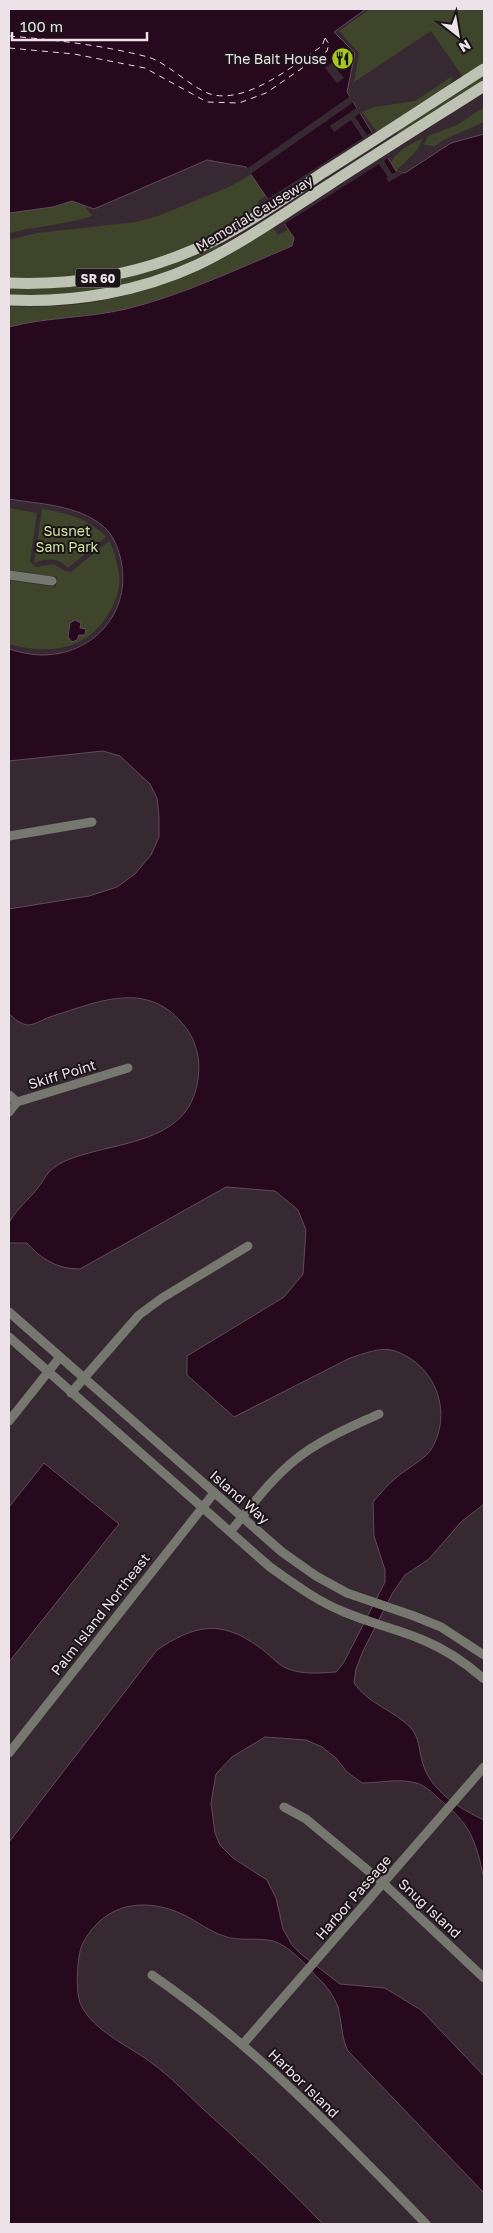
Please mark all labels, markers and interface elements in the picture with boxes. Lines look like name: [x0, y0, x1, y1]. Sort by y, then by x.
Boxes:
scale bar: [12, 10, 148, 42]
north arrow: [433, 10, 483, 60]
text: 100 m: [20, 17, 63, 35]
text: N: [456, 37, 474, 57]
restaurant icon: The Bait House: [331, 46, 355, 70]
place label: The Bait House: [225, 50, 327, 67]
street label: Memorial Causeway: [192, 171, 316, 255]
road number: SR 60: [76, 268, 120, 288]
park label: Susnet Sam Park: [35, 522, 99, 555]
street label: Skiff Point: [26, 1056, 98, 1092]
street label: Island Way: [207, 1467, 273, 1528]
street label: Palm Island Northeast: [47, 1550, 153, 1678]
street label: Harbor Passage: [312, 1851, 394, 1943]
street label: Snug Island: [395, 1875, 465, 1941]
street label: Harbor Island: [265, 2045, 343, 2121]

